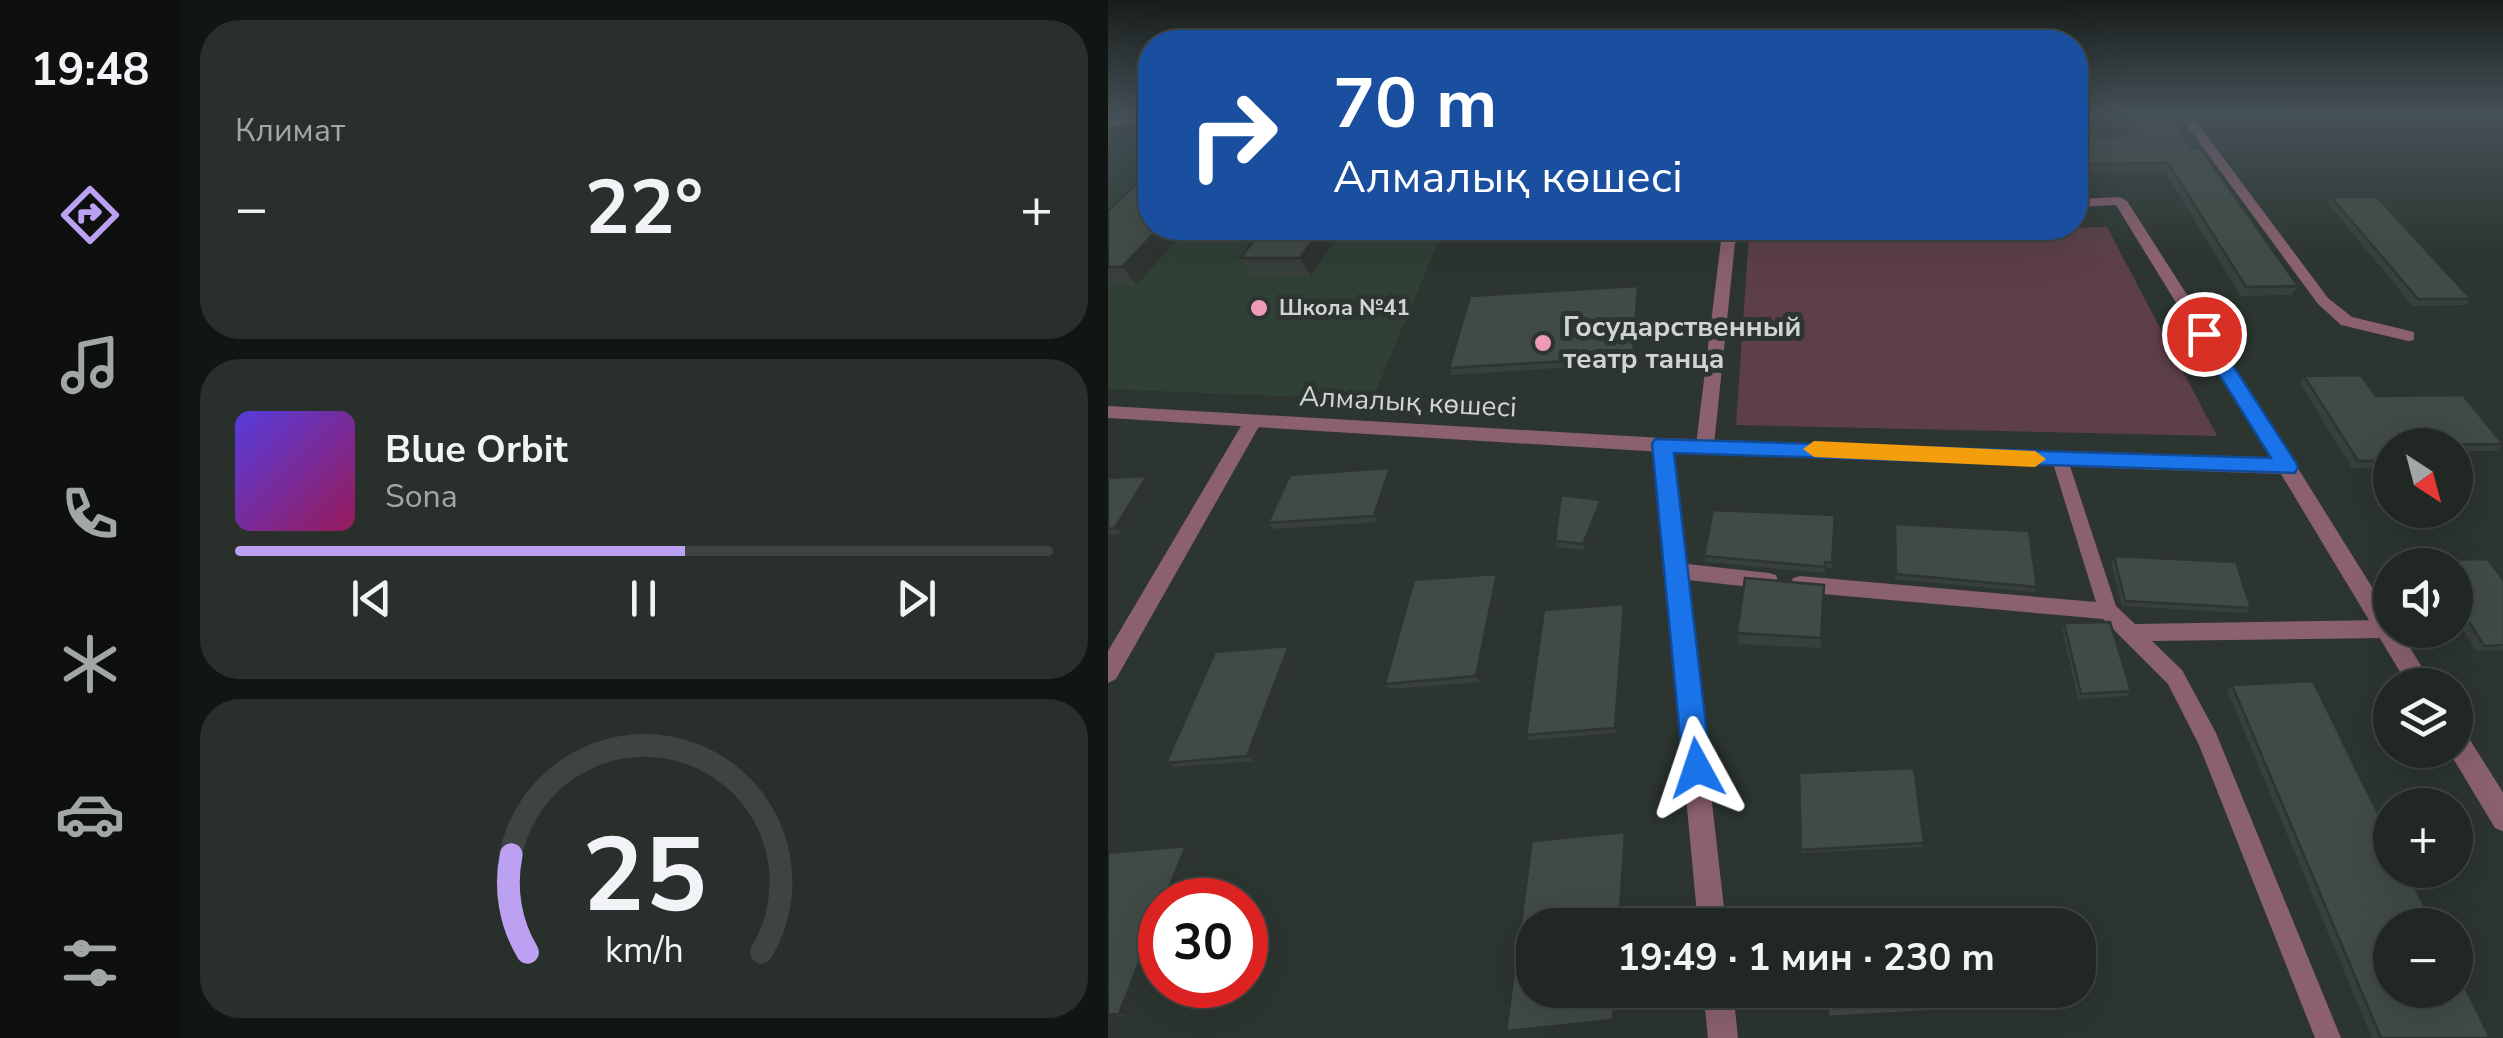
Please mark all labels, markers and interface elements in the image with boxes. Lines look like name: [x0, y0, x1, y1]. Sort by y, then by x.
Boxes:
text: 19:48: [30, 40, 150, 101]
text: 70 m: [1333, 56, 1497, 152]
icon: right: [1168, 70, 1298, 200]
text: Климат: [235, 109, 345, 152]
text: Алмалық көшесі: [1333, 147, 1683, 208]
text: 22°: [585, 157, 703, 259]
text: −: [235, 171, 268, 246]
text: +: [1020, 171, 1053, 246]
icon: directions: [55, 180, 125, 250]
pin: [2162, 292, 2247, 377]
place label: Школа №41: [1279, 293, 1410, 323]
marker: Школа №41: [1248, 297, 1270, 319]
icon: arrive: [2177, 307, 2232, 362]
place label: Государственный театр танца: [1563, 308, 1801, 378]
icon: music: [55, 330, 125, 400]
marker: Государственный театр танца: [1532, 332, 1554, 354]
street label: Алмалық көшесі: [1298, 377, 1518, 427]
text: Blue Orbit: [385, 424, 568, 475]
north arrow: [2373, 428, 2473, 528]
map controls: [2373, 428, 2473, 1008]
text: Sona: [385, 475, 458, 518]
icon: phone: [55, 479, 125, 549]
button: sound: [2373, 548, 2473, 648]
icon: previous: [344, 571, 399, 626]
icon: pause: [616, 571, 671, 626]
icon: next: [889, 571, 944, 626]
icon: climate: [55, 629, 125, 699]
button: layers: [2373, 668, 2473, 768]
position arrow: [1645, 716, 1749, 820]
icon: car: [55, 779, 125, 849]
button: +: [2373, 788, 2473, 888]
text: 25: [582, 805, 706, 947]
speed limit sign: 30: [1138, 878, 1268, 1008]
button: −: [2373, 908, 2473, 1008]
text: km/h: [605, 926, 683, 975]
icon: filters: [55, 928, 125, 998]
text: 19:49 · 1 мин · 230 m: [1617, 932, 1995, 983]

